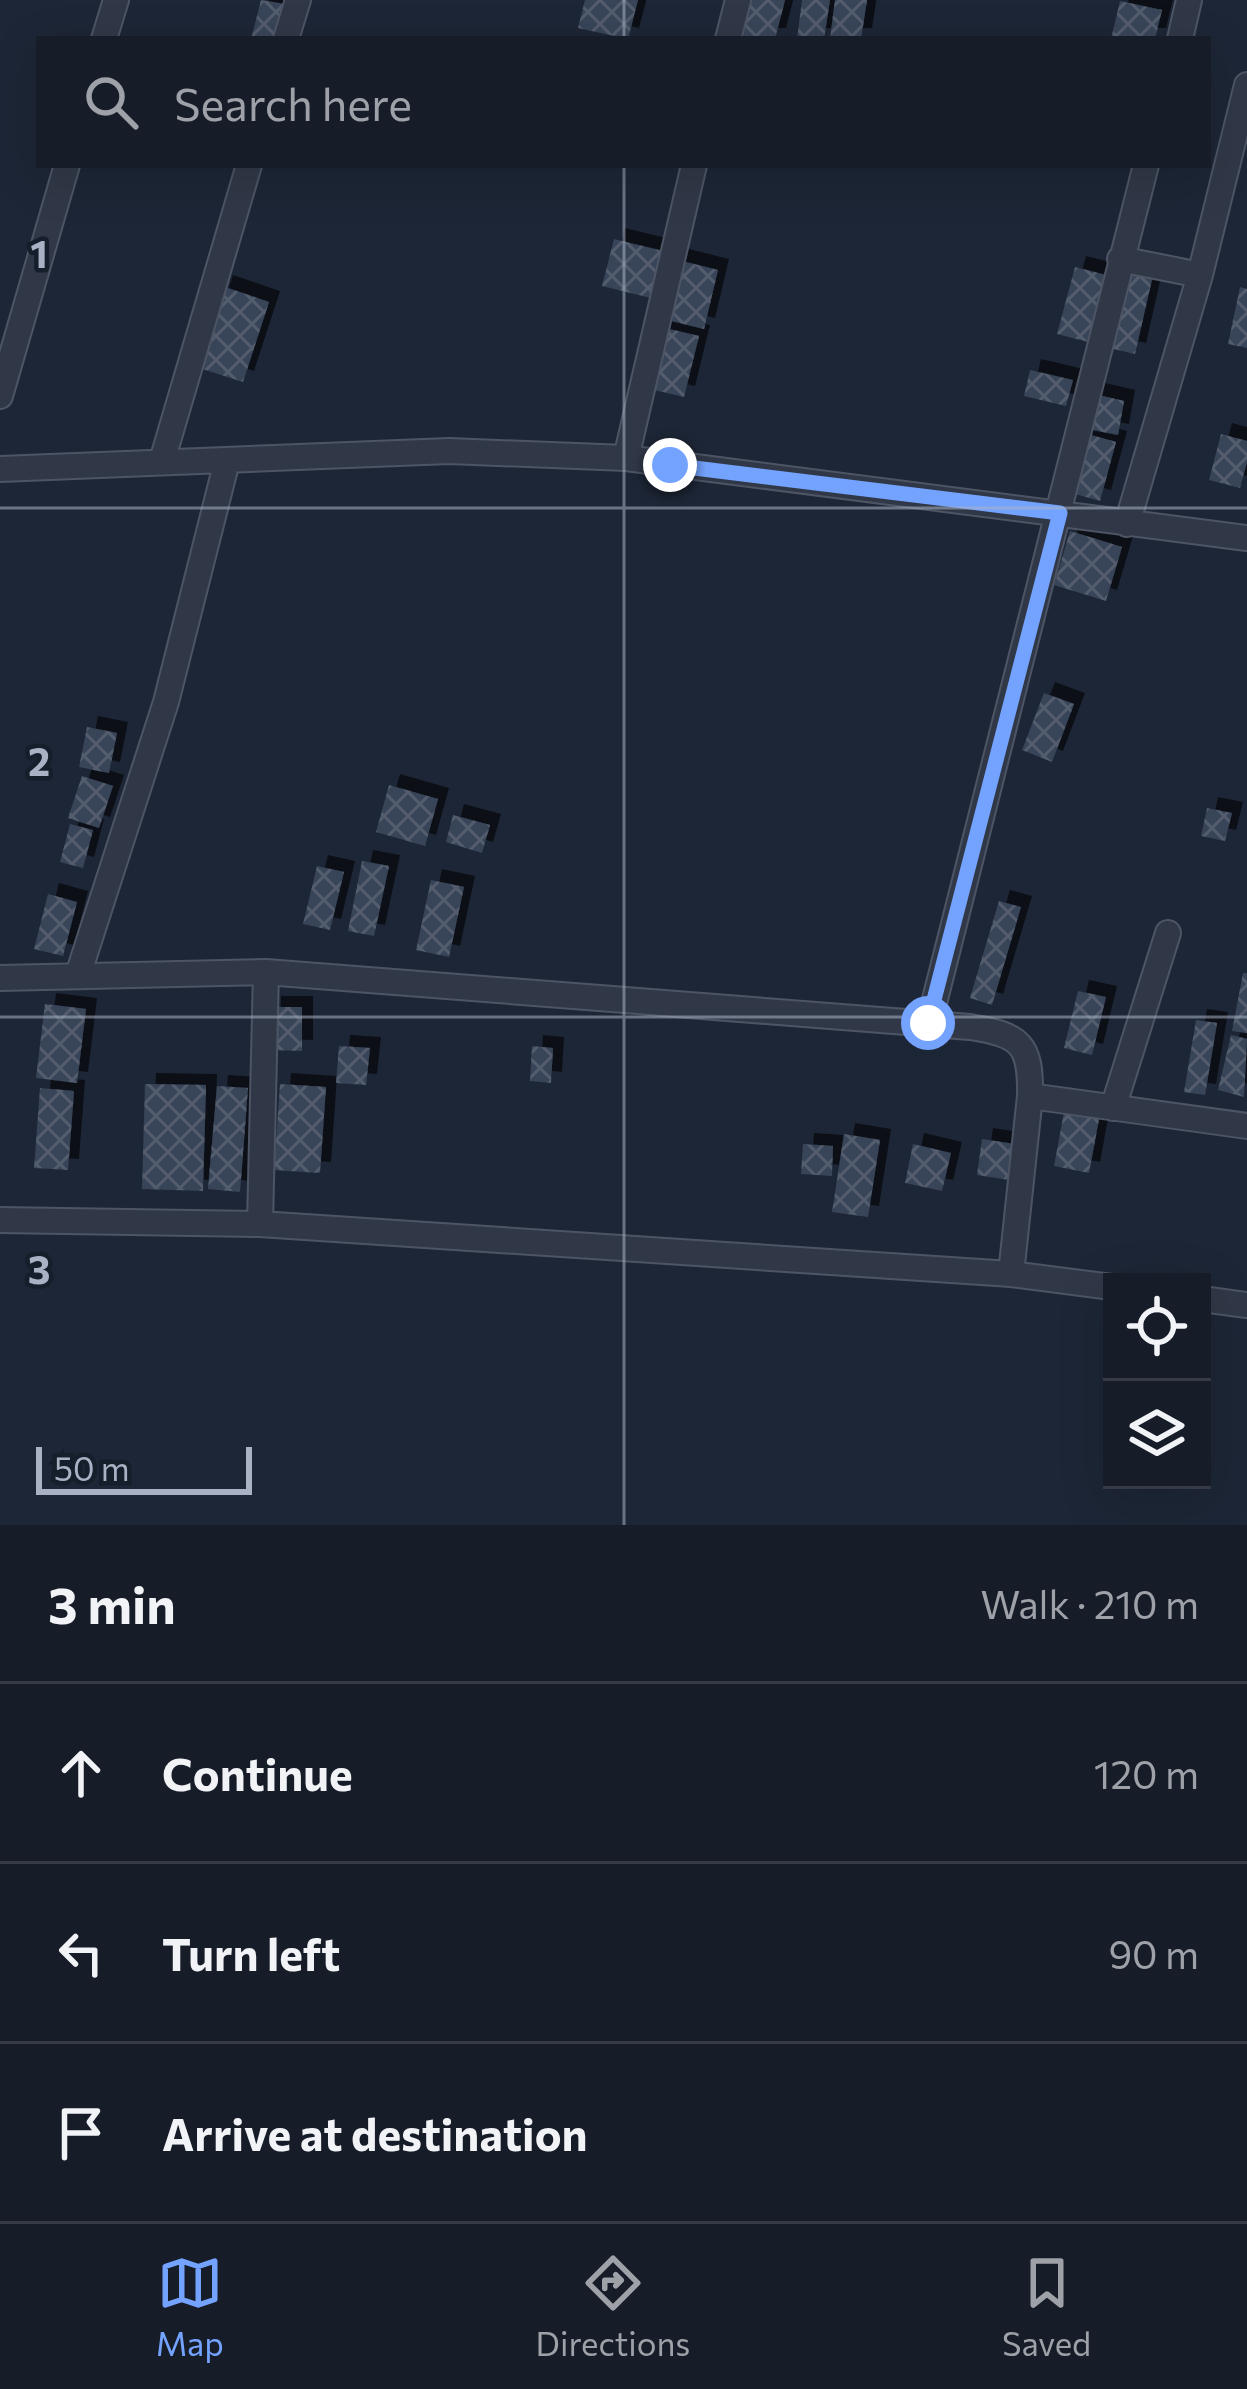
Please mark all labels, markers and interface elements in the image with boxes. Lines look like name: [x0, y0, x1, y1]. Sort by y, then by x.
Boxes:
search box: [36, 36, 1211, 168]
icon: search: [78, 69, 144, 135]
text: Search here: [174, 75, 412, 130]
text: 1: [30, 228, 48, 276]
route end: [643, 438, 697, 492]
text: 2: [28, 736, 50, 784]
route start: [901, 996, 955, 1050]
text: 3: [28, 1244, 50, 1292]
map controls: [1103, 1273, 1211, 1489]
button: locate: [1103, 1273, 1211, 1381]
button: layers: [1103, 1381, 1211, 1489]
scale bar: [36, 1441, 252, 1494]
text: 50 m: [54, 1447, 130, 1488]
text: 3 min: [48, 1572, 176, 1635]
text: Walk · 210 m: [980, 1579, 1199, 1627]
icon: ahead: [48, 1740, 114, 1806]
text: Continue: [162, 1745, 353, 1800]
text: 120 m: [1094, 1749, 1199, 1797]
icon: left: [48, 1920, 114, 1986]
text: Turn left: [162, 1925, 340, 1980]
text: 90 m: [1108, 1929, 1199, 1977]
icon: arrive: [48, 2100, 114, 2166]
text: Arrive at destination: [162, 2105, 588, 2160]
tab: Map: [156, 2250, 224, 2363]
tab: Directions: [536, 2250, 690, 2363]
tab: Saved: [1002, 2250, 1091, 2363]

